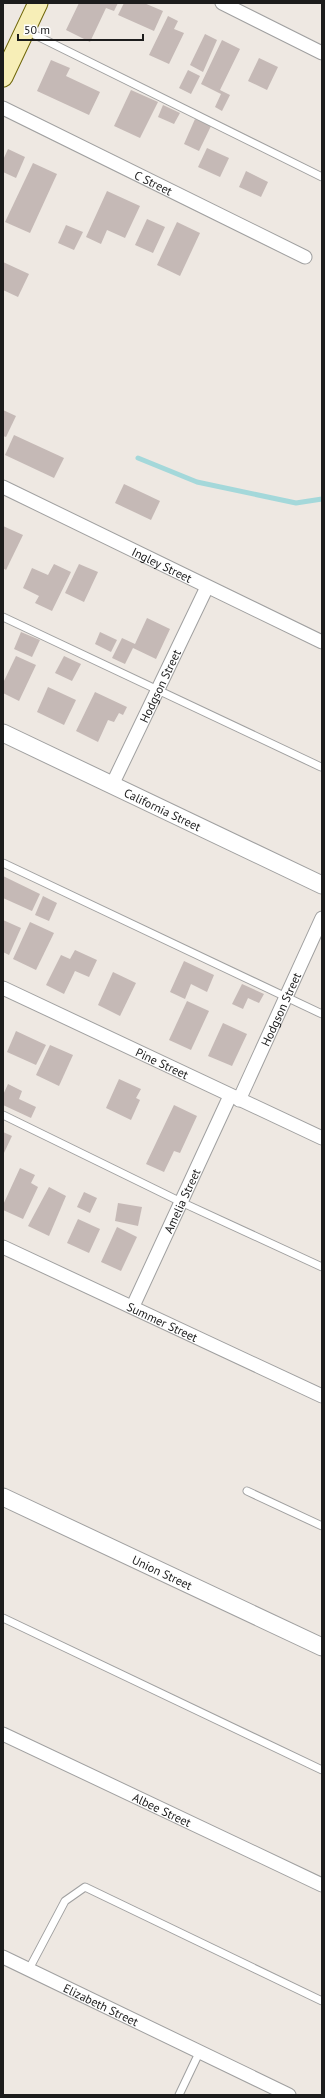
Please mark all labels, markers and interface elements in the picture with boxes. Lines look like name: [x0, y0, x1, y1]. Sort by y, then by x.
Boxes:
scale bar: [18, 16, 143, 42]
text: 50 m: [24, 22, 50, 37]
street label: C Street: [132, 167, 175, 198]
street label: Ingley Street: [130, 543, 195, 585]
street label: Hodgson Street: [136, 647, 184, 725]
street label: California Street: [122, 784, 204, 834]
street label: Hodgson Street: [257, 970, 304, 1048]
street label: Pine Street: [133, 1044, 191, 1082]
street label: Amelia Street: [160, 1166, 203, 1235]
street label: Summer Street: [125, 1299, 200, 1344]
street label: Union Street: [130, 1551, 195, 1592]
street label: Albee Street: [130, 1789, 194, 1830]
street label: Elizabeth Street: [61, 1980, 141, 2029]

